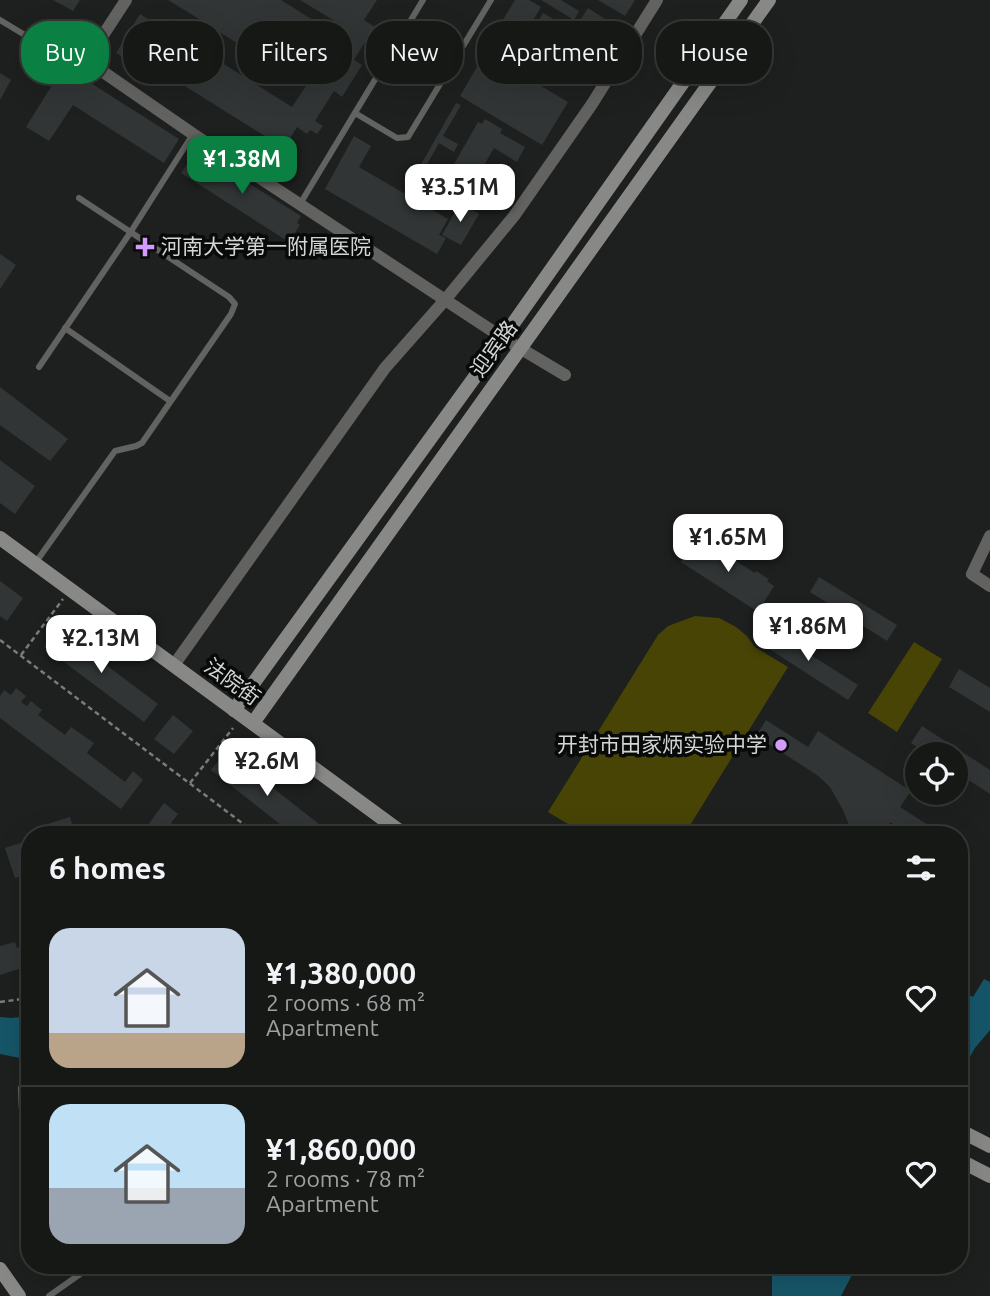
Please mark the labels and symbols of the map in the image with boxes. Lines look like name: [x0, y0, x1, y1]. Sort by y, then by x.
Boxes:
pin: ¥1.38M: [185, 136, 299, 196]
pin: ¥3.51M: [403, 164, 517, 224]
place label: 河南大学第一附属医院: [161, 234, 371, 258]
marker: 河南大学第一附属医院: [135, 237, 155, 257]
street label: 迎宾路: [465, 316, 521, 381]
pin: ¥1.65M: [671, 514, 785, 574]
pin: ¥1.86M: [751, 604, 865, 663]
pin: ¥2.13M: [44, 616, 158, 675]
street label: 法院街: [200, 653, 265, 709]
place label: 开封市田家炳实验中学: [557, 732, 767, 756]
marker: 开封市田家炳实验中学: [773, 737, 789, 753]
pin: ¥2.6M: [218, 738, 316, 798]

